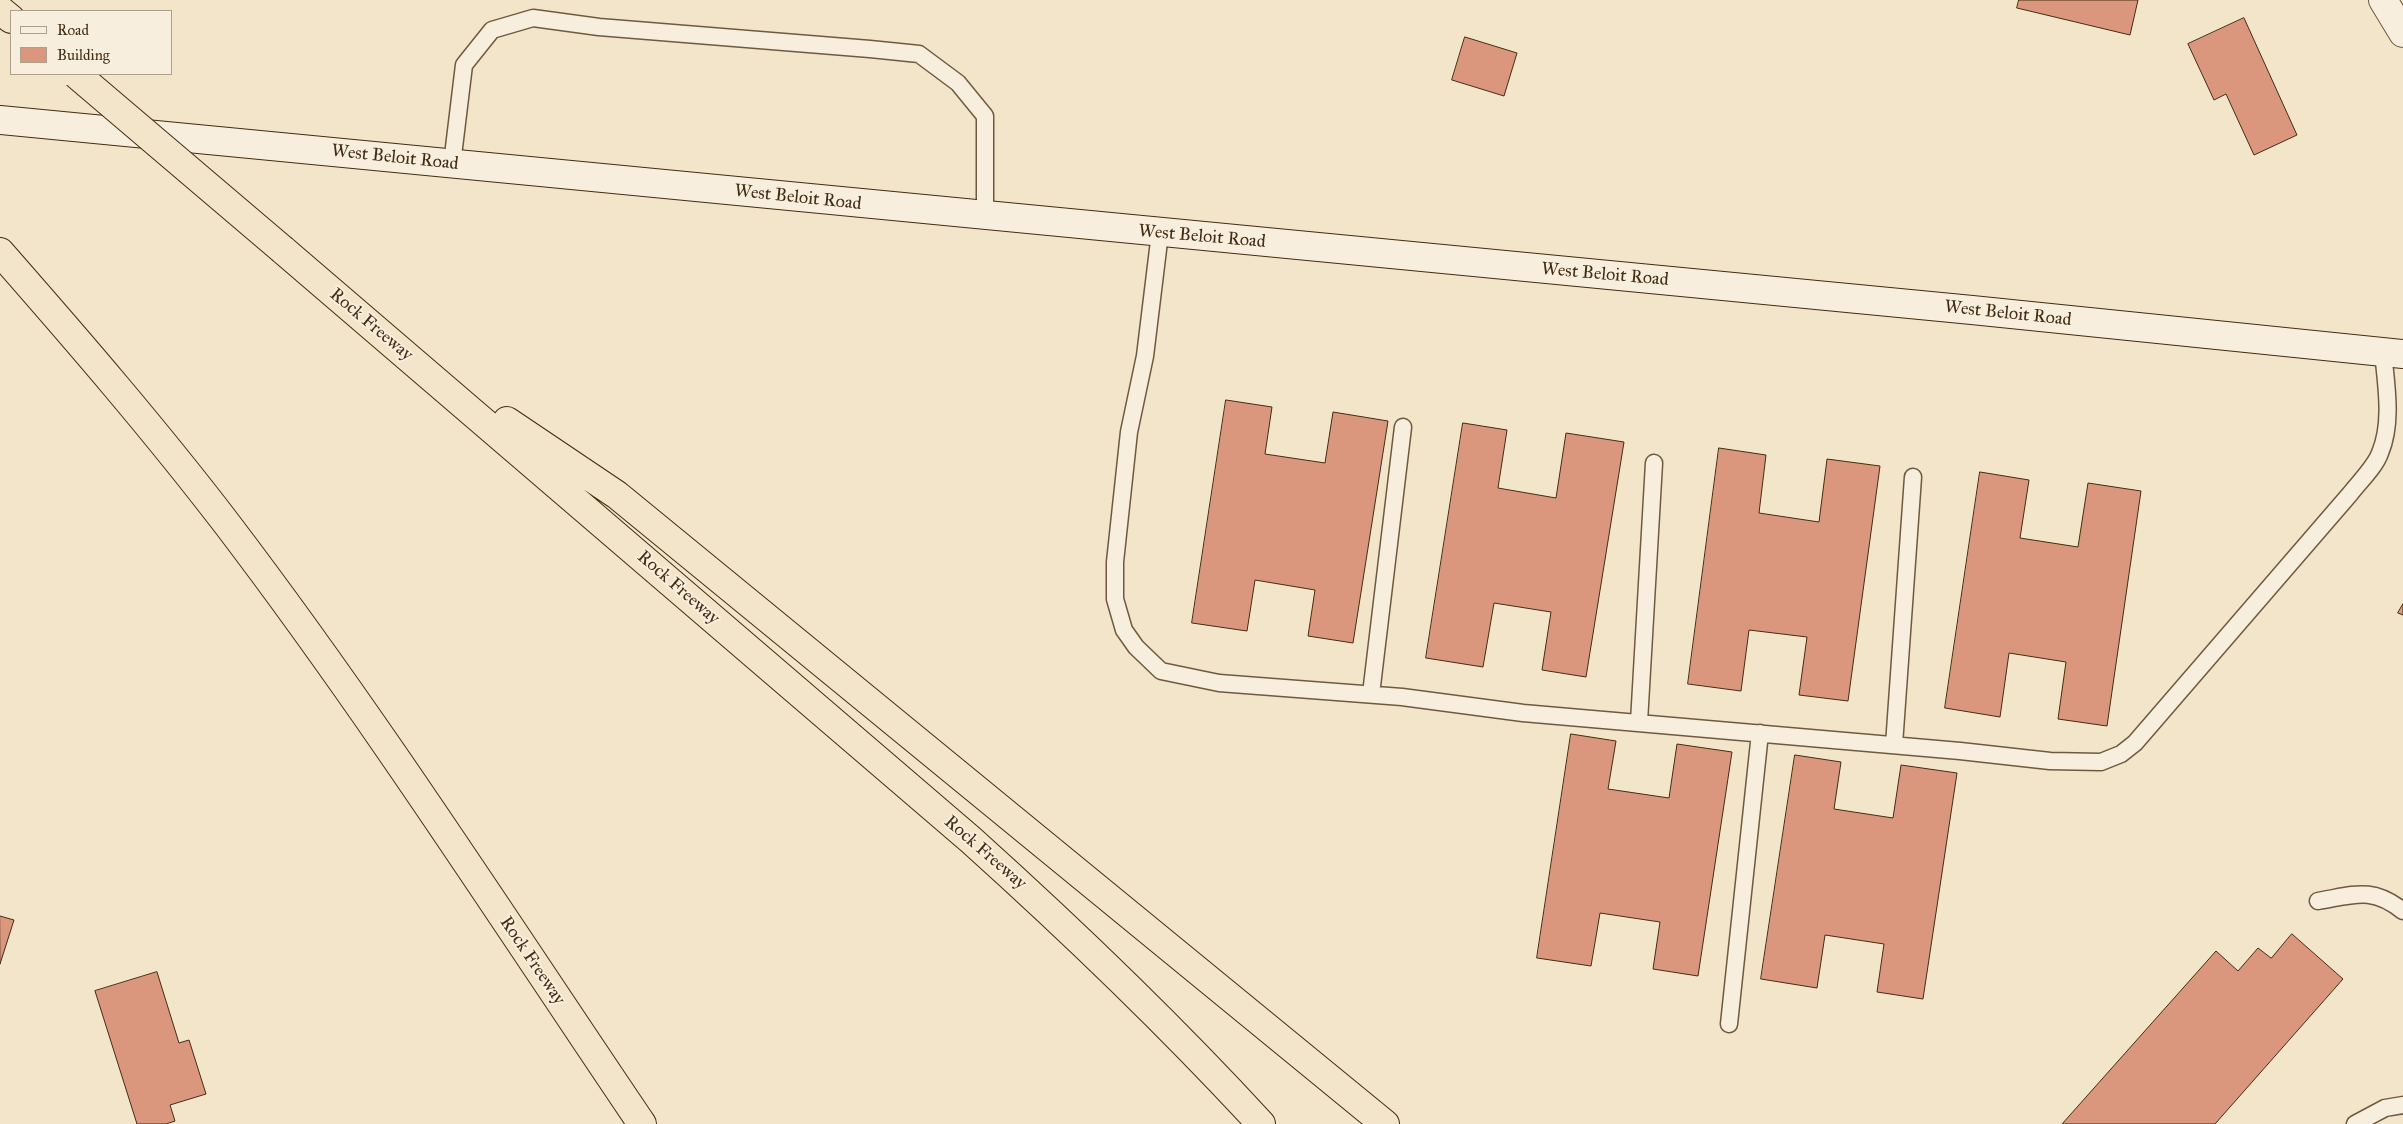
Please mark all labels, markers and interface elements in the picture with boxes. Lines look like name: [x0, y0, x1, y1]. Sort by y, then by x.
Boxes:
legend: [10, 10, 172, 75]
text: Road: [57, 21, 89, 39]
text: Building: [57, 46, 110, 64]
street label: West Beloit Road: [330, 141, 460, 175]
street label: West Beloit Road: [733, 181, 863, 215]
street label: West Beloit Road: [1138, 221, 1266, 253]
street label: West Beloit Road: [1541, 259, 1669, 291]
street label: Rock Freeway: [325, 284, 417, 366]
street label: West Beloit Road: [1943, 297, 2073, 331]
street label: Rock Freeway: [632, 546, 724, 630]
street label: Rock Freeway: [939, 811, 1031, 895]
street label: Rock Freeway: [495, 913, 569, 1009]

